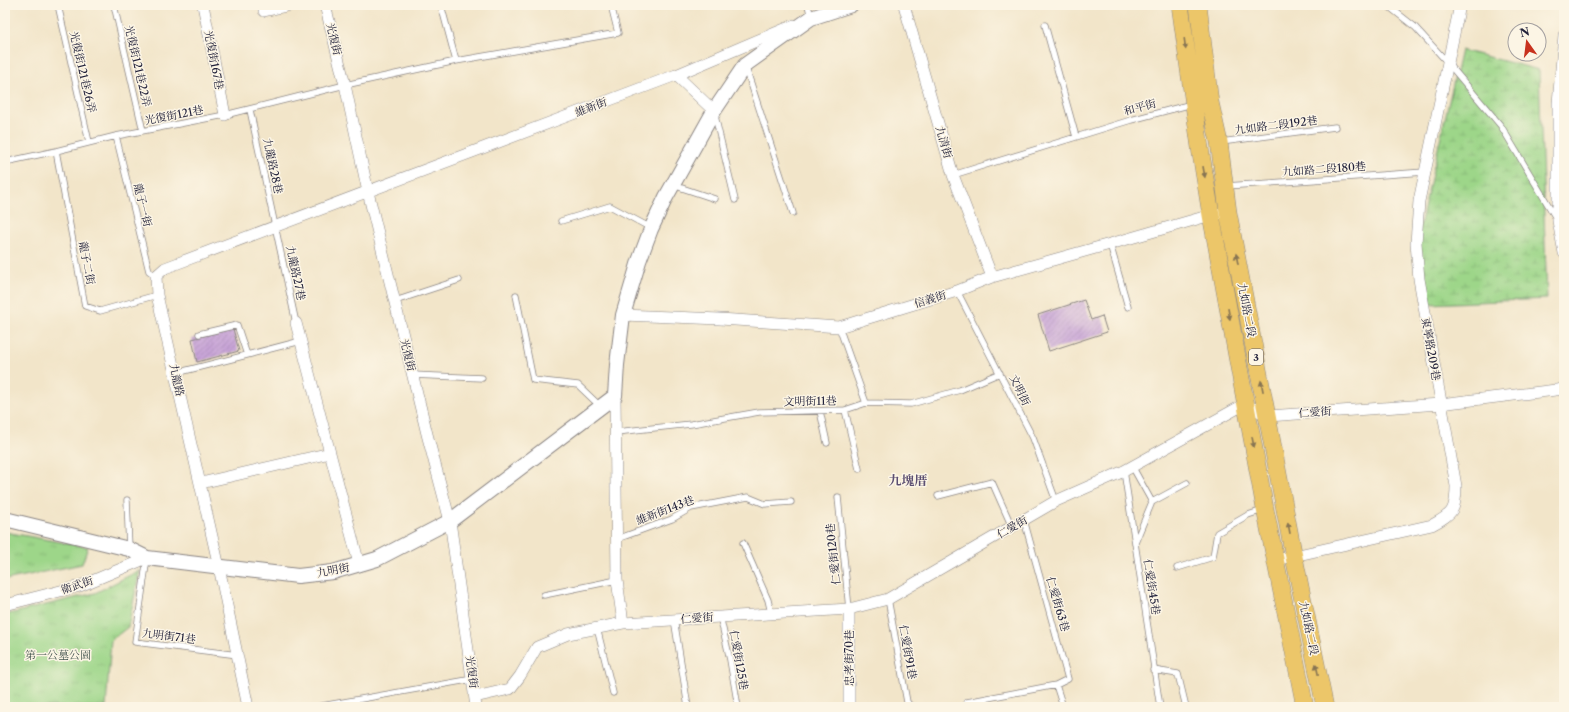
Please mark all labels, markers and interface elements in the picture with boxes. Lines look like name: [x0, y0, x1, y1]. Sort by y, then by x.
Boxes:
street label: 光復街: [323, 21, 345, 57]
north arrow: [1507, 22, 1547, 62]
street label: 光復街121巷22弄: [122, 24, 154, 108]
text: N: [1518, 24, 1531, 40]
street label: 光復街167巷: [201, 29, 227, 91]
street label: 光復街121巷26弄: [67, 30, 99, 114]
one-way arrow: [1182, 38, 1188, 50]
street label: 維新街: [573, 95, 609, 119]
street label: 和平街: [1122, 96, 1158, 118]
street label: 光復街121巷: [143, 102, 205, 128]
street label: 九如路二段192巷: [1234, 113, 1318, 137]
street label: 九清街: [933, 124, 955, 160]
street label: 九龍路28巷: [260, 137, 286, 195]
street label: 九如路二段180巷: [1282, 159, 1366, 179]
one-way arrow: [1201, 166, 1207, 178]
street label: 龍子一街: [131, 182, 155, 228]
street label: 龍子二街: [76, 240, 98, 286]
street label: 九龍路27巷: [283, 244, 309, 302]
one-way arrow: [1234, 252, 1240, 265]
street label: 九如路二段: [1235, 282, 1259, 338]
street label: 信義街: [912, 287, 948, 311]
one-way arrow: [1226, 308, 1232, 320]
street label: 東寧路209巷: [1419, 316, 1443, 382]
street label: 光復街: [397, 337, 419, 373]
road number: 3: [1249, 349, 1263, 365]
street label: 九龍路: [166, 362, 188, 398]
street label: 文明街: [1006, 372, 1034, 408]
one-way arrow: [1259, 380, 1265, 392]
street label: 文明街11巷: [783, 394, 837, 408]
street label: 仁愛街: [1298, 404, 1332, 420]
one-way arrow: [1250, 436, 1256, 448]
district label: 九塊厝: [888, 472, 928, 488]
street label: 維新街143巷: [634, 493, 696, 527]
street label: 仁愛街: [994, 513, 1030, 541]
street label: 仁愛街120巷: [823, 522, 843, 586]
one-way arrow: [1286, 522, 1292, 534]
street label: 仁愛街45巷: [1141, 558, 1163, 616]
street label: 九明街: [315, 560, 351, 580]
street label: 衛武街: [59, 573, 95, 597]
street label: 仁愛街63巷: [1043, 575, 1073, 633]
street label: 九如路二段: [1296, 600, 1322, 656]
street label: 仁愛街: [680, 610, 714, 626]
street label: 仁愛街91巷: [896, 624, 920, 680]
street label: 九明街71巷: [141, 626, 197, 646]
street label: 仁愛街125巷: [727, 629, 751, 691]
street label: 忠孝街70巷: [842, 630, 856, 686]
park label: 第一公墓公園: [25, 648, 91, 662]
street label: 光復街: [463, 655, 481, 689]
one-way arrow: [1314, 663, 1320, 675]

